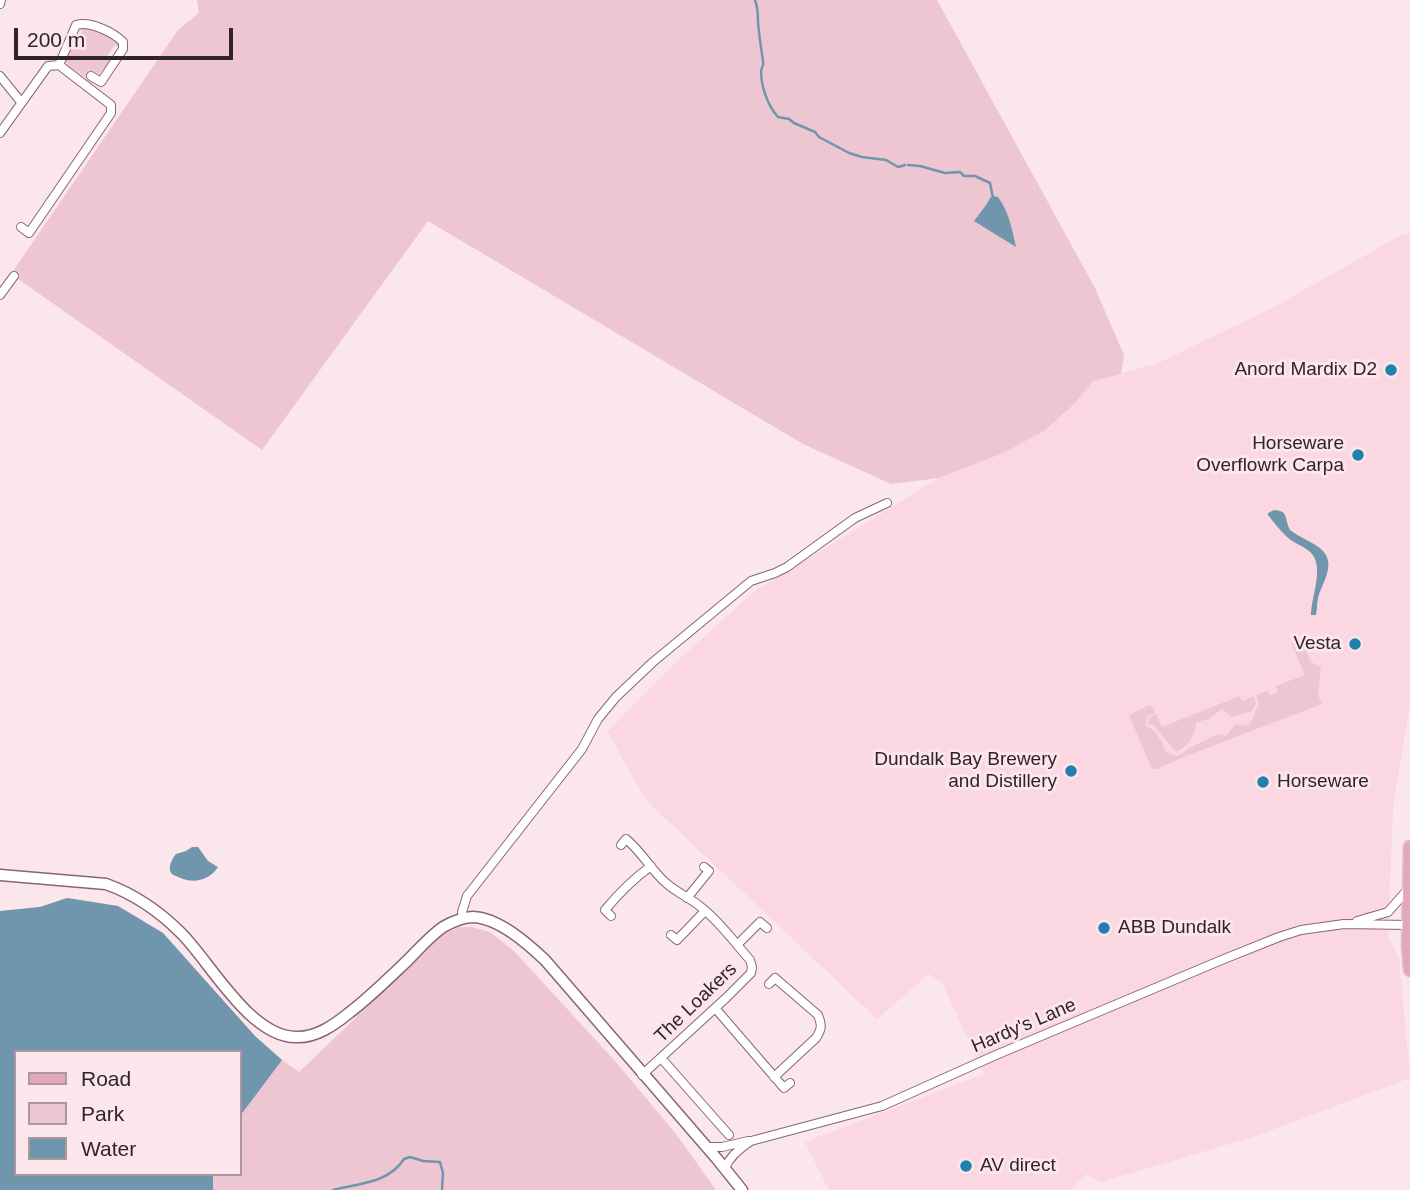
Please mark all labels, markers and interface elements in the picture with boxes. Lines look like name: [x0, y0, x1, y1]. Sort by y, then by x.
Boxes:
scale bar: [18, 14, 236, 58]
text: 200 m: [27, 28, 85, 51]
place label: Anord Mardix D2: [1234, 359, 1377, 381]
marker: Anord Mardix D2: [1383, 362, 1399, 378]
place label: Horseware Overflowrk Carpa: [1196, 433, 1344, 477]
marker: Horseware Overflowrk Carpa: [1350, 447, 1366, 463]
place label: Vesta: [1293, 633, 1341, 655]
marker: Vesta: [1347, 636, 1363, 652]
place label: Dundalk Bay Brewery and Distillery: [874, 749, 1057, 793]
marker: Dundalk Bay Brewery and Distillery: [1063, 763, 1079, 779]
place label: Horseware: [1277, 771, 1369, 793]
marker: Horseware: [1255, 774, 1271, 790]
place label: ABB Dundalk: [1118, 917, 1231, 939]
marker: ABB Dundalk: [1096, 920, 1112, 936]
street label: The Loakers: [650, 958, 742, 1048]
street label: Hardy's Lane: [968, 994, 1080, 1058]
legend: [14, 1050, 242, 1176]
text: Road: [81, 1067, 131, 1090]
text: Park: [81, 1102, 124, 1125]
text: Water: [81, 1137, 136, 1160]
place label: AV direct: [980, 1155, 1056, 1177]
marker: AV direct: [958, 1158, 974, 1174]

